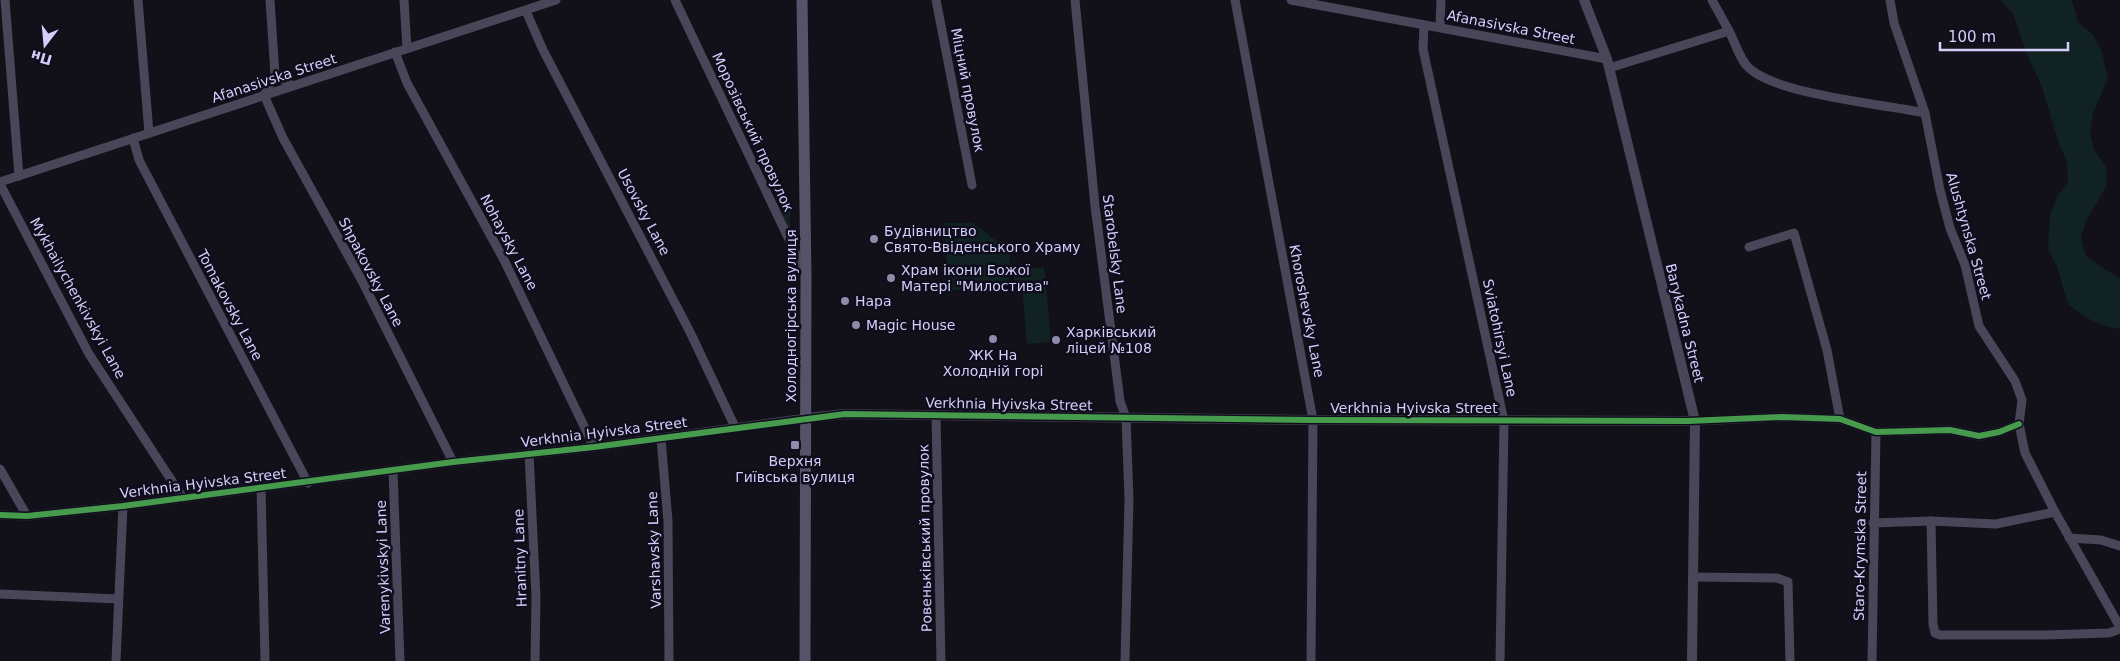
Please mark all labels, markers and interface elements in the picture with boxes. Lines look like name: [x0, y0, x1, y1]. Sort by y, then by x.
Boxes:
street label: Afanasivska Street: [1446, 7, 1577, 47]
north arrow: [20, 20, 70, 70]
scale bar: [1940, 20, 2068, 52]
street label: Міцний провулок: [948, 26, 988, 154]
text: 100 m: [1948, 28, 1996, 46]
text: Пн: [29, 47, 54, 68]
street label: Afanasivska Street: [210, 50, 339, 106]
street label: Морозівський провулок: [709, 50, 797, 214]
street label: Usovsky Lane: [614, 166, 674, 258]
street label: Alushtynska Street: [1943, 170, 1995, 302]
street label: Nohaysky Lane: [477, 191, 541, 293]
street label: Starobelsky Lane: [1100, 194, 1130, 314]
street label: Mykhailychenkivskyi Lane: [27, 215, 129, 381]
street label: Shpakovsky Lane: [335, 215, 407, 329]
place label: Будівництво Свято-Ввіденського Храму: [884, 223, 1081, 255]
street label: Холодногірська вулиця: [783, 229, 799, 403]
marker: Будівництво Свято-Ввіденського Храму: [868, 233, 880, 245]
street label: Khoroshevsky Lane: [1286, 243, 1328, 379]
street label: Tomakovsky Lane: [194, 246, 266, 363]
place label: Храм ікони Божої Матері "Милостива": [901, 262, 1049, 294]
street label: Barykadna Street: [1662, 262, 1708, 385]
marker: Храм ікони Божої Матері "Милостива": [885, 272, 897, 284]
street label: Sviatohirsyi Lane: [1480, 278, 1520, 398]
place label: Нара: [855, 293, 892, 309]
marker: Нара: [839, 295, 851, 307]
place label: Magic House: [866, 317, 955, 333]
marker: Magic House: [850, 319, 862, 331]
place label: Харківський ліцей №108: [1066, 324, 1156, 356]
marker: ЖК На Холодній горі: [987, 333, 999, 345]
marker: Харківський ліцей №108: [1050, 334, 1062, 346]
place label: ЖК На Холодній горі: [943, 347, 1043, 379]
street label: Verkhnia Hyivska Street: [925, 395, 1093, 413]
street label: Verkhnia Hyivska Street: [1330, 400, 1498, 416]
street label: Verkhnia Hyivska Street: [520, 414, 689, 450]
marker: Верхня Гиївська вулиця: [789, 439, 801, 451]
street label: Ровеньківський провулок: [915, 444, 935, 632]
place label: Верхня Гиївська вулиця: [735, 453, 855, 485]
street label: Verkhnia Hyivska Street: [119, 465, 288, 501]
street label: Staro-Krymska Street: [1851, 470, 1869, 621]
street label: Varshavsky Lane: [644, 491, 664, 609]
street label: Varenykivskyi Lane: [373, 500, 393, 634]
street label: Hranitny Lane: [510, 508, 530, 608]

